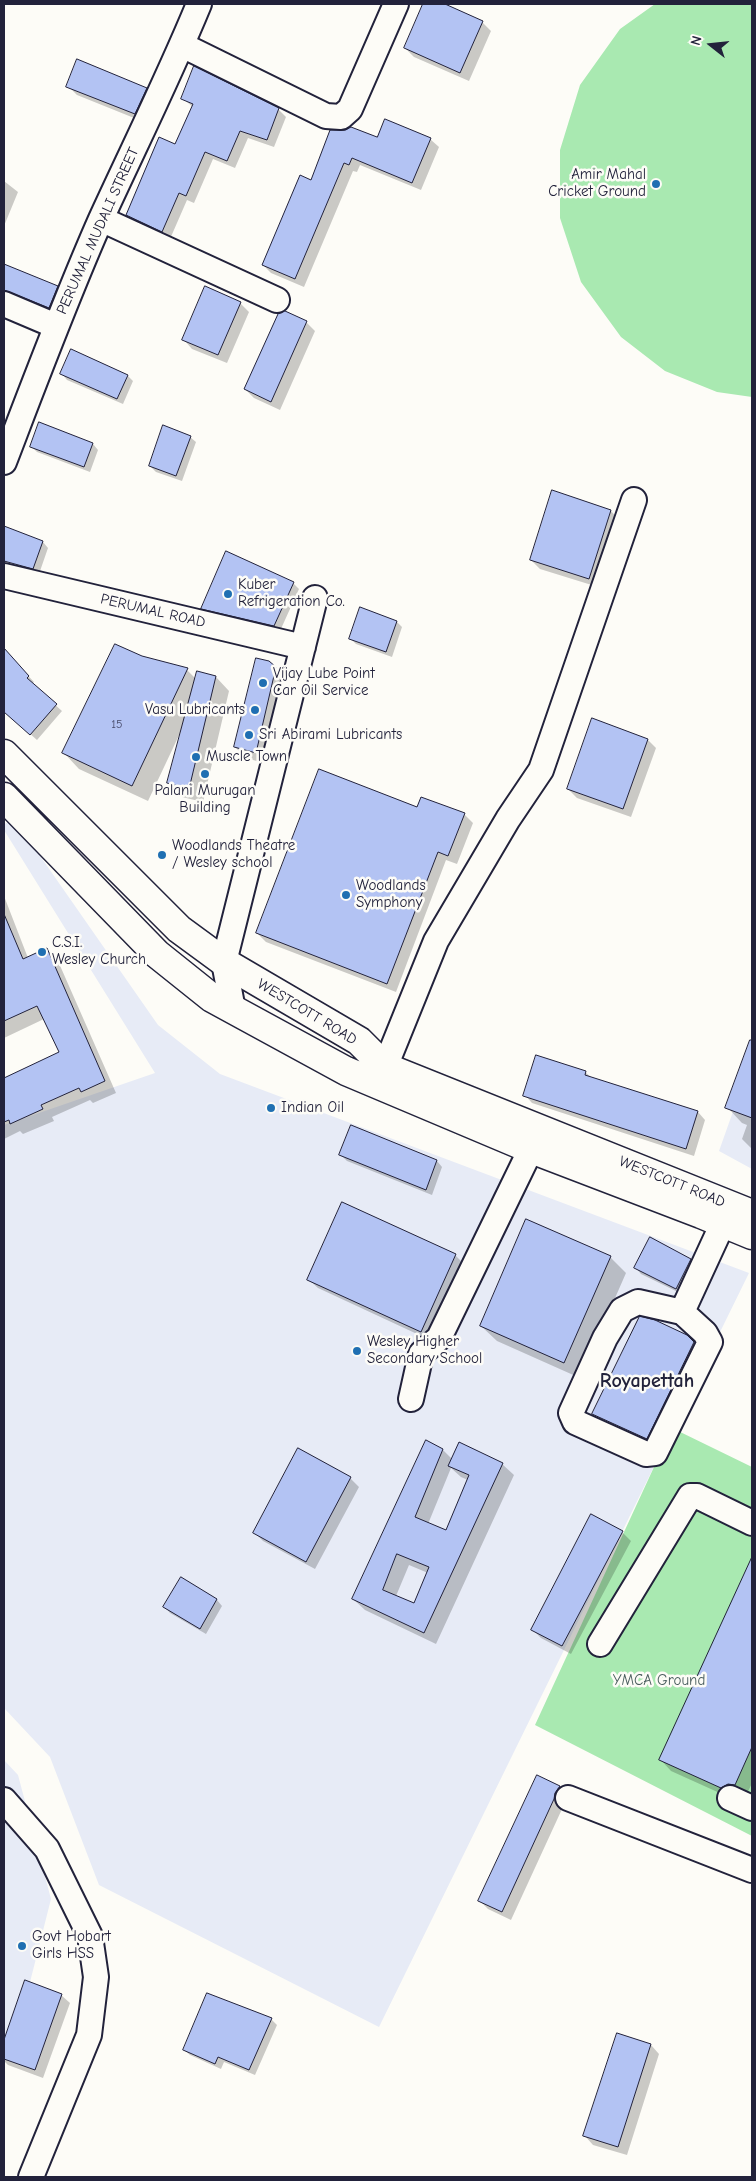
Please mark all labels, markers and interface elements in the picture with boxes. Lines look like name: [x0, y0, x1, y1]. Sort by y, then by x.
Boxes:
north arrow: [686, 20, 736, 70]
text: N: [687, 34, 706, 47]
street label: PERUMAL MUDALI STREET: [53, 145, 143, 317]
place label: Amir Mahal Cricket Ground: [548, 166, 646, 201]
marker: Amir Mahal Cricket Ground: [650, 178, 662, 190]
place label: Kuber Refrigeration Co.: [238, 576, 345, 611]
marker: Kuber Refrigeration Co.: [222, 588, 234, 600]
street label: PERUMAL ROAD: [99, 590, 207, 632]
place label: Vijay Lube Point Car Oil Service: [273, 665, 375, 700]
marker: Vijay Lube Point Car Oil Service: [257, 677, 269, 689]
place label: Vasu Lubricants: [145, 701, 245, 719]
marker: Vasu Lubricants: [249, 704, 261, 716]
house number: 15: [111, 718, 123, 732]
place label: Sri Abirami Lubricants: [259, 726, 402, 744]
marker: Sri Abirami Lubricants: [243, 729, 255, 741]
place label: Muscle Town: [206, 748, 287, 766]
marker: Muscle Town: [190, 751, 202, 763]
marker: Palani Murugan Building: [199, 768, 211, 780]
place label: Palani Murugan Building: [154, 782, 256, 817]
place label: Woodlands Theatre / Wesley school: [172, 837, 295, 872]
marker: Woodlands Theatre / Wesley school: [156, 849, 168, 861]
place label: Woodlands Symphony: [356, 877, 426, 912]
marker: Woodlands Symphony: [340, 889, 352, 901]
place label: C.S.I. Wesley Church: [52, 934, 146, 969]
marker: C.S.I. Wesley Church: [36, 946, 48, 958]
street label: WESTCOTT ROAD: [254, 975, 360, 1049]
place label: Indian Oil: [281, 1099, 344, 1117]
marker: Indian Oil: [265, 1102, 277, 1114]
street label: WESTCOTT ROAD: [616, 1152, 728, 1212]
place label: Wesley Higher Secondary School: [367, 1333, 482, 1368]
marker: Wesley Higher Secondary School: [351, 1345, 363, 1357]
district label: Royapettah: [600, 1369, 694, 1393]
park label: YMCA Ground: [613, 1672, 705, 1690]
place label: Govt Hobart Girls HSS: [32, 1928, 111, 1963]
marker: Govt Hobart Girls HSS: [16, 1940, 28, 1952]

